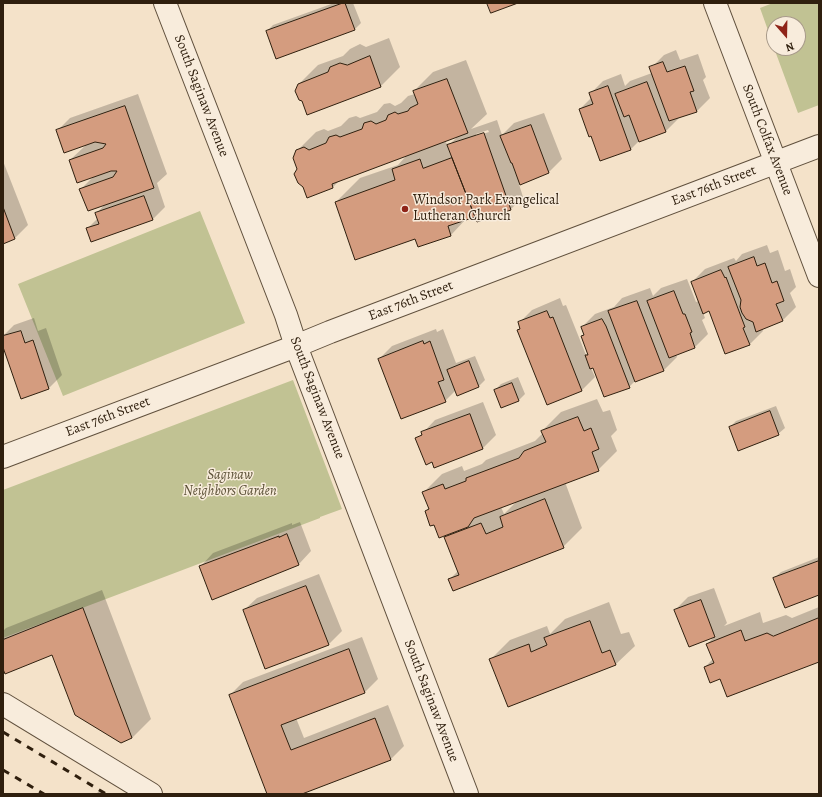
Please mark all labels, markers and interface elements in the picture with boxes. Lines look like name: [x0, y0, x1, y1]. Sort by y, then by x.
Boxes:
north arrow: [766, 16, 806, 56]
street label: South Saginaw Avenue: [170, 33, 232, 159]
text: N: [784, 38, 796, 55]
street label: South Colfax Avenue: [738, 82, 796, 198]
street label: East 76th Street: [669, 162, 759, 210]
place label: Windsor Park Evangelical Lutheran Church: [413, 193, 559, 226]
marker: Windsor Park Evangelical Lutheran Church: [400, 204, 410, 214]
street label: East 76th Street: [366, 277, 456, 325]
street label: South Saginaw Avenue: [286, 335, 348, 461]
street label: East 76th Street: [63, 393, 153, 441]
park label: Saginaw Neighbors Garden: [183, 468, 277, 500]
street label: South Saginaw Avenue: [400, 638, 462, 764]

